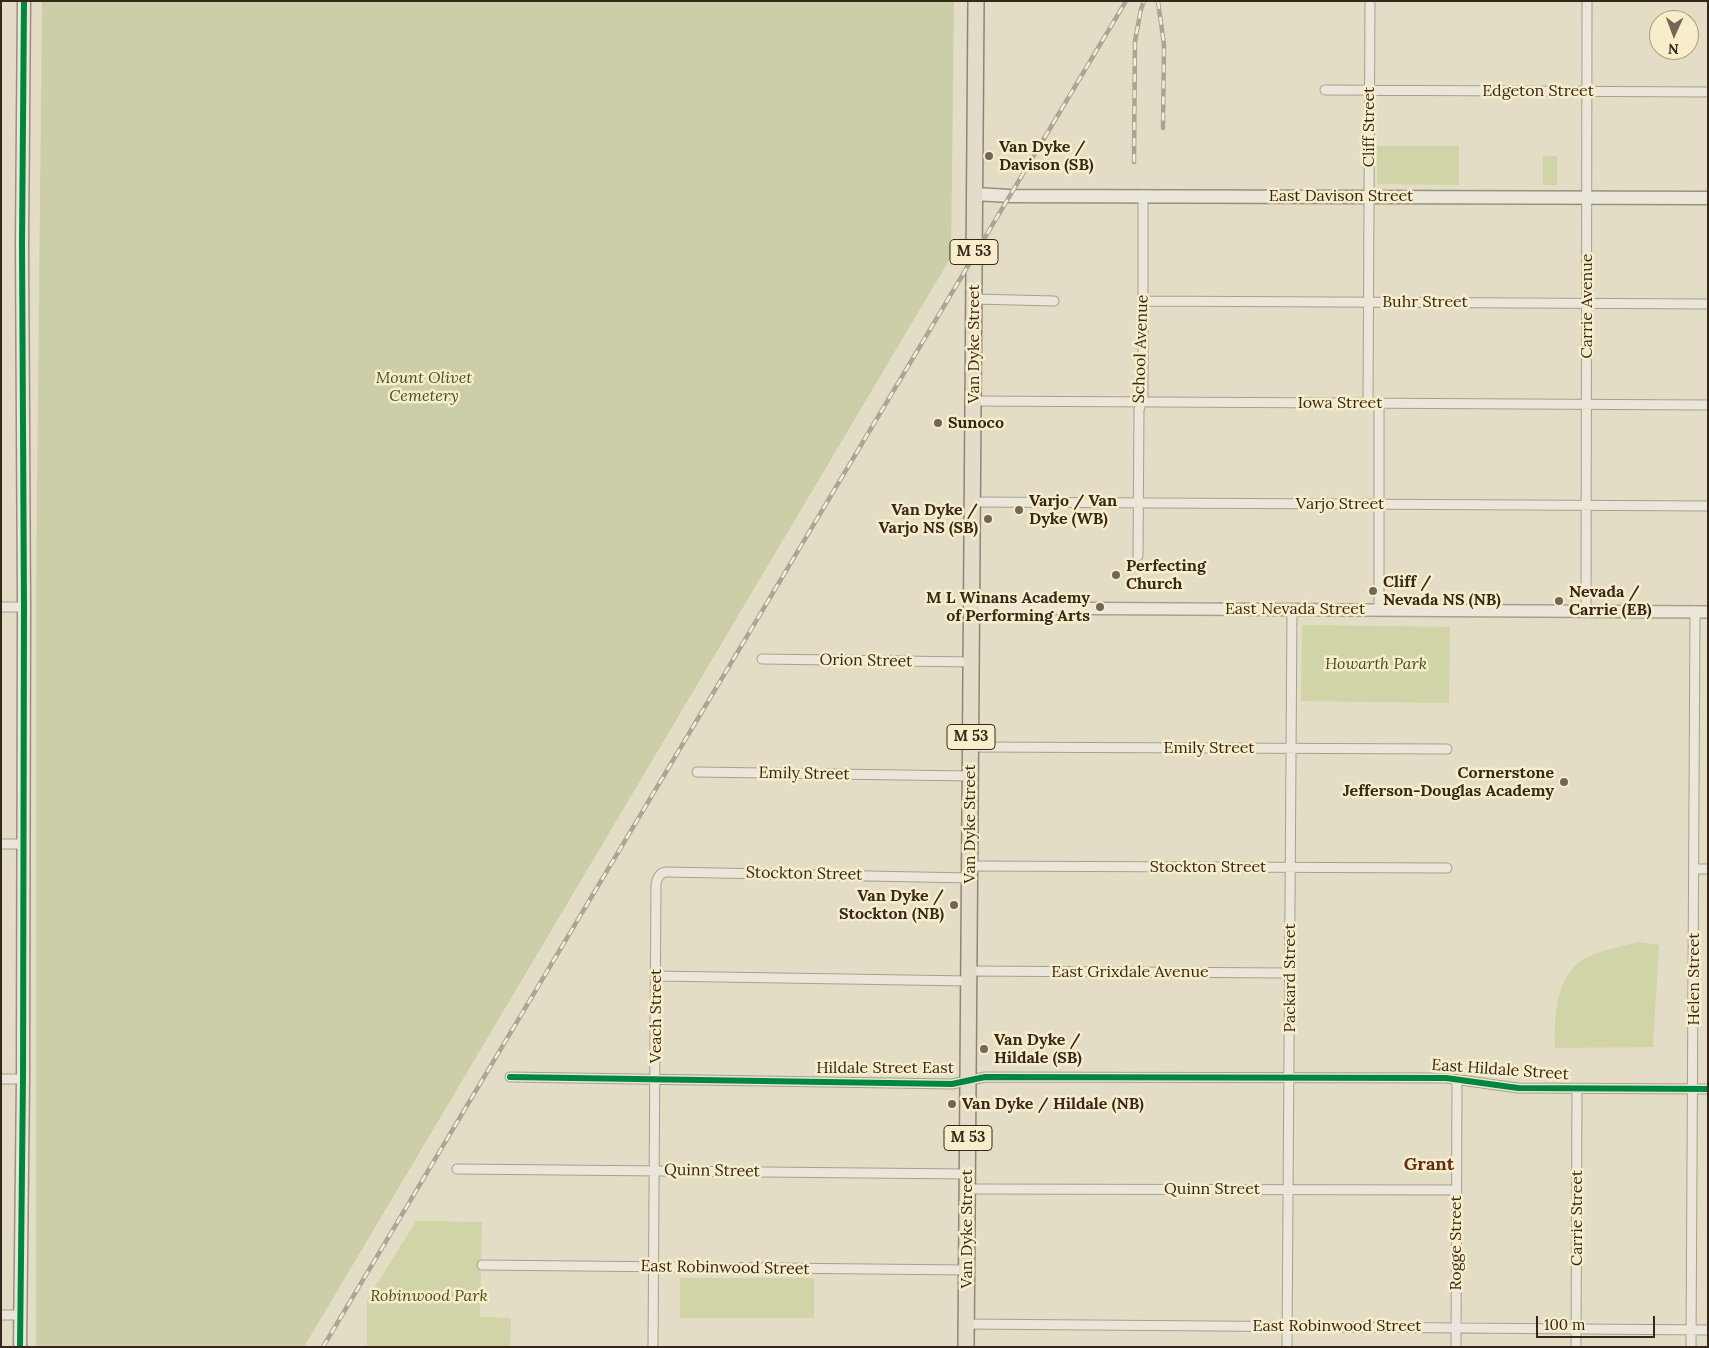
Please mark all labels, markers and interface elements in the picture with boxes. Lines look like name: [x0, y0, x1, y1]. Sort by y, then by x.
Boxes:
north arrow: [1649, 10, 1699, 60]
text: N: [1668, 40, 1679, 58]
street label: Edgeton Street: [1482, 81, 1594, 101]
street label: Cliff Street: [1359, 87, 1379, 167]
place label: Van Dyke / Davison (SB): [999, 137, 1093, 175]
marker: Van Dyke / Davison (SB): [983, 150, 995, 162]
street label: East Davison Street: [1269, 186, 1413, 206]
road number: M 53: [950, 240, 998, 264]
street label: Carrie Avenue: [1577, 254, 1597, 358]
street label: Van Dyke Street: [964, 284, 984, 404]
street label: Buhr Street: [1382, 292, 1468, 312]
street label: School Avenue: [1130, 294, 1152, 404]
park label: Mount Olivet Cemetery: [376, 368, 472, 406]
street label: Iowa Street: [1298, 393, 1382, 413]
place label: Sunoco: [948, 413, 1004, 433]
marker: Sunoco: [932, 417, 944, 429]
place label: Varjo / Van Dyke (WB): [1029, 491, 1117, 529]
street label: Varjo Street: [1296, 494, 1384, 514]
place label: Van Dyke / Varjo NS (SB): [879, 500, 978, 538]
marker: Varjo / Van Dyke (WB): [1013, 504, 1025, 516]
marker: Van Dyke / Varjo NS (SB): [982, 513, 994, 525]
place label: Perfecting Church: [1126, 556, 1206, 594]
marker: Perfecting Church: [1110, 569, 1122, 581]
place label: Cliff / Nevada NS (NB): [1383, 572, 1501, 610]
place label: Nevada / Carrie (EB): [1569, 582, 1651, 620]
marker: Cliff / Nevada NS (NB): [1367, 585, 1379, 597]
place label: M L Winans Academy of Performing Arts: [926, 588, 1090, 626]
marker: Nevada / Carrie (EB): [1553, 595, 1565, 607]
street label: East Nevada Street: [1225, 599, 1365, 619]
marker: M L Winans Academy of Performing Arts: [1094, 601, 1106, 613]
street label: Orion Street: [819, 651, 913, 671]
park label: Howarth Park: [1325, 654, 1427, 674]
road number: M 53: [947, 724, 995, 750]
street label: Emily Street: [1163, 738, 1255, 758]
place label: Cornerstone Jefferson-Douglas Academy: [1343, 763, 1554, 801]
street label: Emily Street: [758, 764, 850, 784]
street label: Van Dyke Street: [960, 764, 980, 884]
marker: Cornerstone Jefferson-Douglas Academy: [1558, 776, 1570, 788]
street label: Stockton Street: [1150, 857, 1266, 877]
street label: Stockton Street: [746, 863, 862, 885]
place label: Van Dyke / Stockton (NB): [839, 886, 944, 924]
marker: Van Dyke / Stockton (NB): [948, 899, 960, 911]
street label: Packard Street: [1280, 923, 1300, 1033]
street label: Helen Street: [1684, 932, 1704, 1026]
street label: East Grixdale Avenue: [1051, 962, 1209, 982]
street label: Veach Street: [646, 969, 666, 1063]
place label: Van Dyke / Hildale (SB): [994, 1030, 1082, 1068]
marker: Van Dyke / Hildale (SB): [978, 1043, 990, 1055]
street label: East Hildale Street: [1431, 1056, 1569, 1084]
street label: Hildale Street East: [816, 1058, 954, 1078]
place label: Van Dyke / Hildale (NB): [962, 1094, 1144, 1114]
marker: Van Dyke / Hildale (NB): [946, 1098, 958, 1110]
road number: M 53: [944, 1126, 992, 1150]
district label: Grant: [1404, 1154, 1454, 1176]
street label: Quinn Street: [664, 1161, 760, 1181]
street label: Van Dyke Street: [957, 1169, 977, 1289]
street label: Carrie Street: [1567, 1170, 1587, 1266]
street label: Quinn Street: [1164, 1179, 1260, 1199]
street label: Rogge Street: [1446, 1195, 1466, 1291]
street label: East Robinwood Street: [640, 1257, 810, 1279]
park label: Robinwood Park: [370, 1286, 488, 1306]
scale bar: [1539, 1306, 1658, 1338]
text: 100 m: [1544, 1315, 1585, 1334]
street label: East Robinwood Street: [1252, 1316, 1422, 1336]

